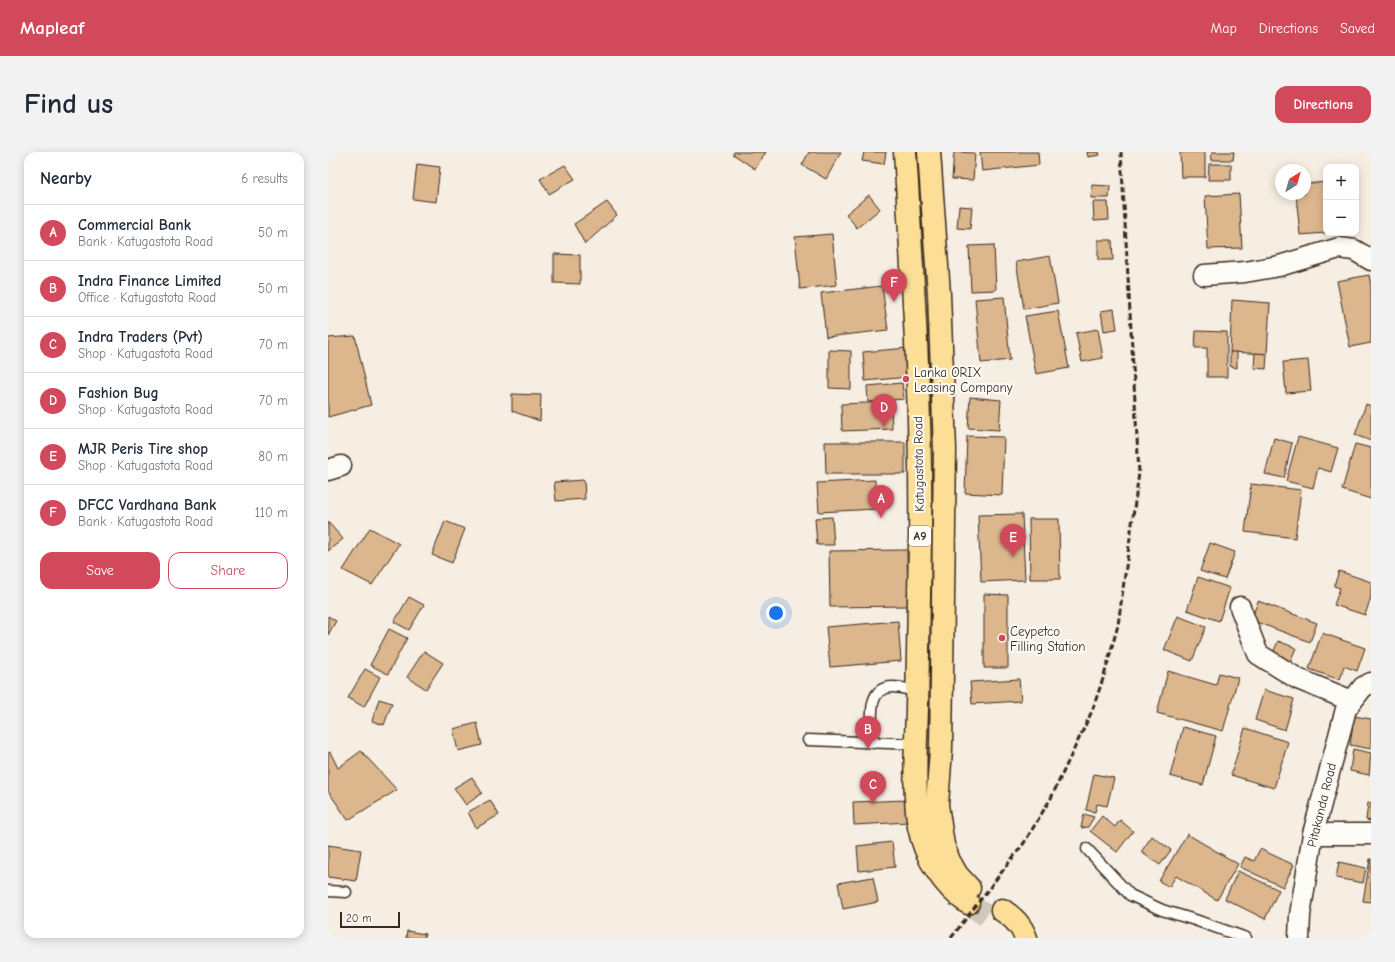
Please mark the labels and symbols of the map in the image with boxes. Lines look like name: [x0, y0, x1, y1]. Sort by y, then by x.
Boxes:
north arrow: [1275, 164, 1311, 200]
pin: F: [881, 269, 907, 302]
place label: Lanka ORIX Leasing Company: [914, 365, 1013, 395]
marker: Lanka ORIX Leasing Company: [901, 374, 911, 384]
pin: D: [871, 394, 897, 427]
street label: Katugastota Road: [910, 416, 927, 512]
pin: A: [868, 485, 894, 518]
pin: E: [1000, 524, 1026, 557]
road number: A9: [909, 526, 931, 546]
your location: [766, 603, 786, 623]
place label: Ceypetco Filling Station: [1010, 624, 1085, 654]
marker: Ceypetco Filling Station: [997, 633, 1007, 643]
pin: B: [855, 716, 881, 749]
street label: Pitakanda Road: [1304, 761, 1339, 849]
pin: C: [860, 771, 886, 804]
scale bar: [340, 910, 400, 929]

